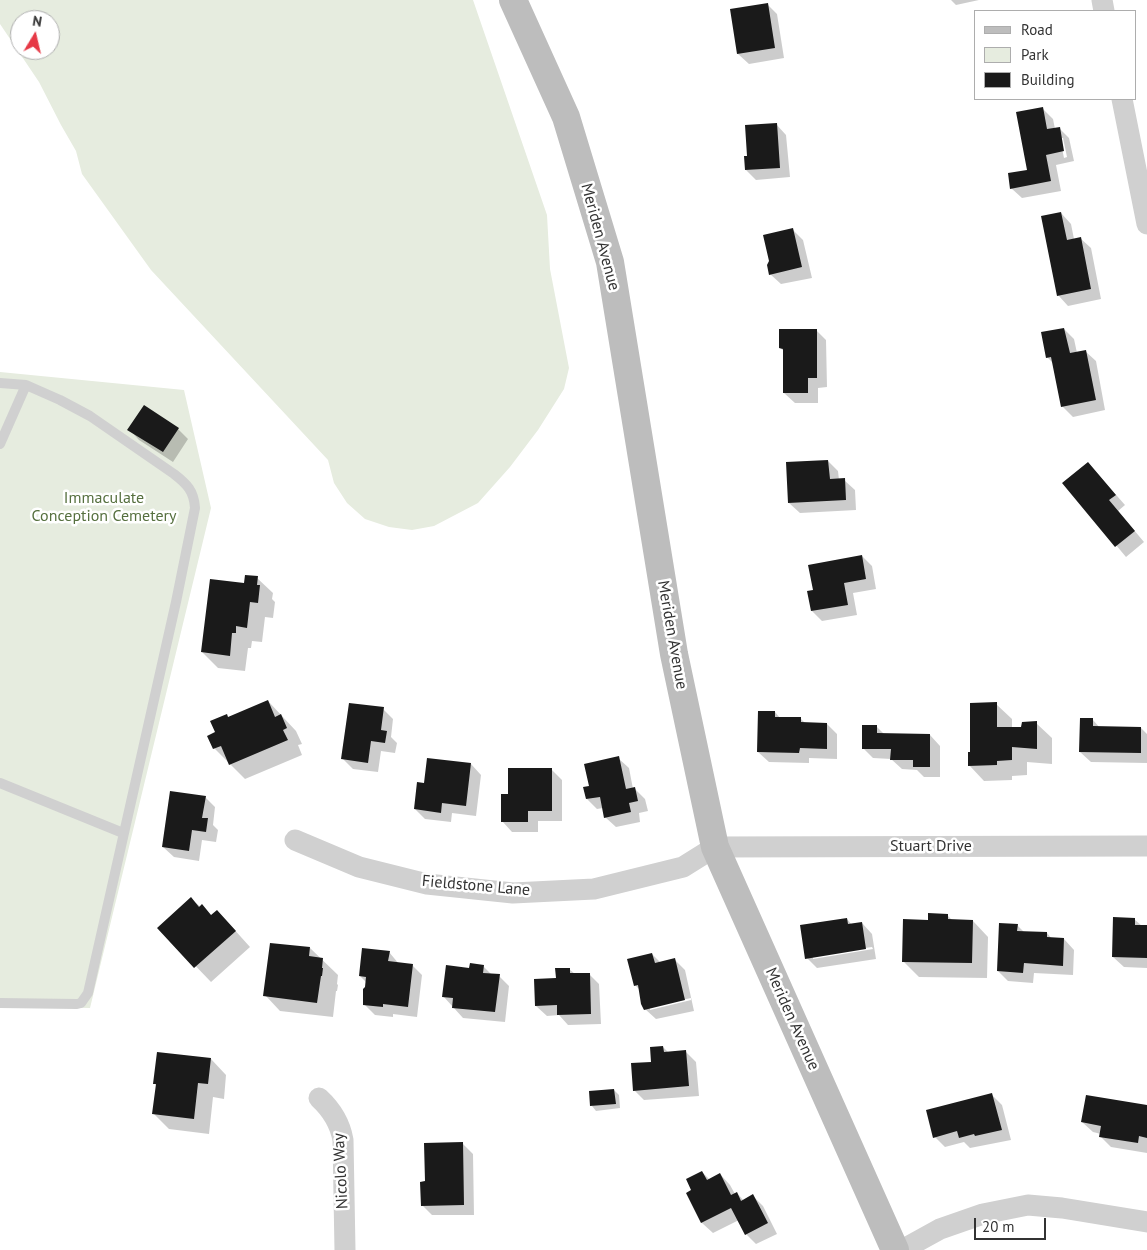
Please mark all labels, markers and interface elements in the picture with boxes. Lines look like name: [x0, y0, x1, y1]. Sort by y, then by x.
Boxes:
north arrow: [10, 10, 60, 60]
legend: [974, 10, 1137, 100]
text: N: [31, 12, 43, 31]
text: Road: [1021, 20, 1053, 39]
text: Park: [1021, 45, 1049, 64]
text: Building: [1021, 70, 1075, 89]
street label: Meriden Avenue: [576, 181, 624, 293]
park label: Immaculate Conception Cemetery: [32, 488, 176, 526]
street label: Meriden Avenue: [653, 579, 691, 691]
street label: Stuart Drive: [890, 836, 972, 856]
street label: Fieldstone Lane: [421, 872, 531, 900]
street label: Meriden Avenue: [761, 965, 823, 1073]
street label: Nicolo Way: [329, 1133, 353, 1209]
scale bar: [977, 1208, 1050, 1240]
text: 20 m: [982, 1217, 1015, 1236]

